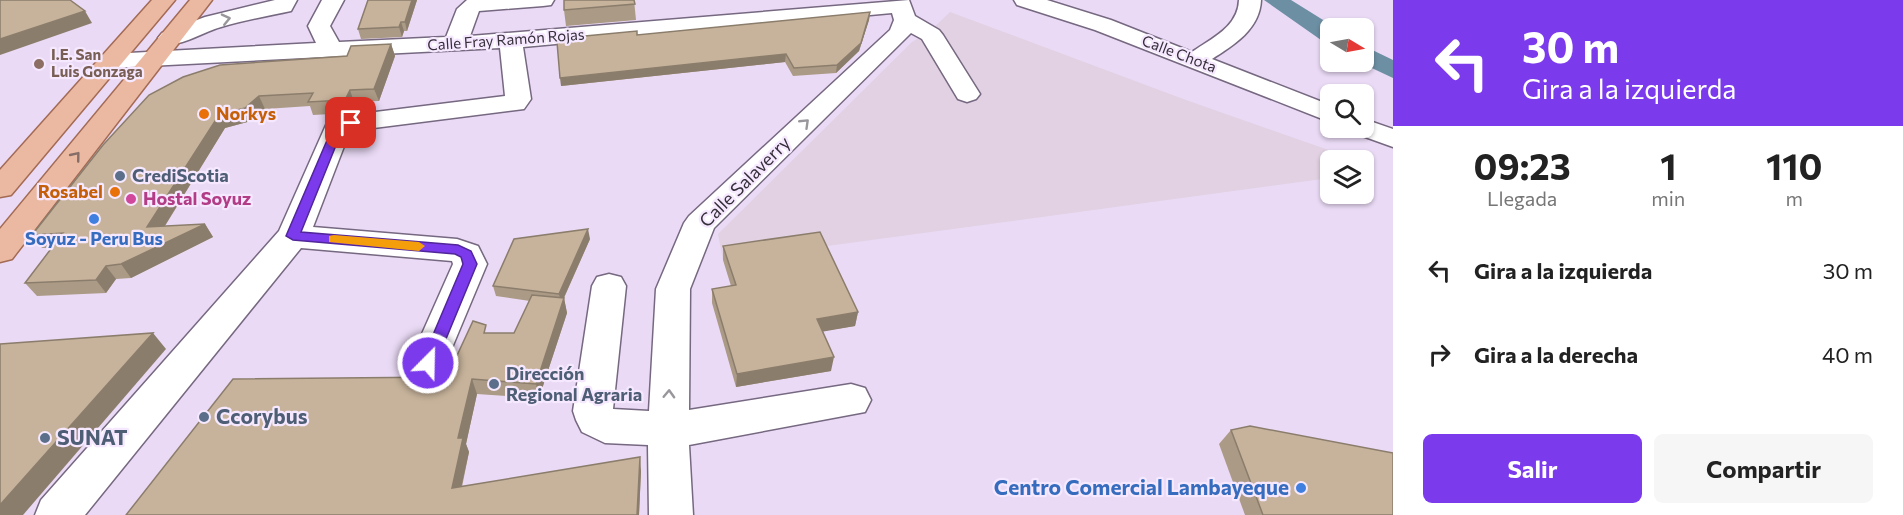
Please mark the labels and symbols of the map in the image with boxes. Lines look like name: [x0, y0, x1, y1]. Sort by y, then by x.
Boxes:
one-way arrow: [220, 14, 230, 27]
north arrow: [1320, 18, 1374, 72]
street label: Calle Fray Ramón Rojas: [427, 25, 585, 53]
street label: Calle Chota: [1140, 31, 1219, 75]
place label: I.E. San Luis Gonzaga: [51, 45, 143, 80]
marker: I.E. San Luis Gonzaga: [32, 57, 46, 71]
pin: [325, 97, 376, 148]
place label: Norkys: [216, 102, 276, 124]
marker: Norkys: [197, 107, 211, 121]
one-way arrow: [798, 119, 808, 130]
street label: Calle Salaverry: [694, 131, 794, 231]
one-way arrow: [69, 152, 80, 163]
place label: CrediScotia: [132, 164, 229, 186]
marker: CrediScotia: [113, 169, 127, 183]
place label: Rosabel: [38, 180, 103, 202]
marker: Rosabel: [108, 185, 122, 199]
place label: Hostal Soyuz: [143, 187, 251, 209]
marker: Hostal Soyuz: [124, 192, 138, 206]
marker: Soyuz - Peru Bus: [87, 212, 101, 226]
place label: Soyuz - Peru Bus: [25, 227, 163, 249]
position arrow: [396, 331, 460, 395]
place label: Dirección Regional Agraria: [506, 362, 642, 405]
marker: Dirección Regional Agraria: [487, 377, 501, 391]
one-way arrow: [663, 389, 676, 398]
place label: Ccorybus: [216, 403, 308, 428]
marker: Ccorybus: [197, 410, 211, 424]
place label: SUNAT: [57, 424, 128, 449]
marker: SUNAT: [38, 431, 52, 445]
place label: Centro Comercial Lambayeque: [994, 474, 1289, 499]
marker: Centro Comercial Lambayeque: [1294, 481, 1308, 495]

